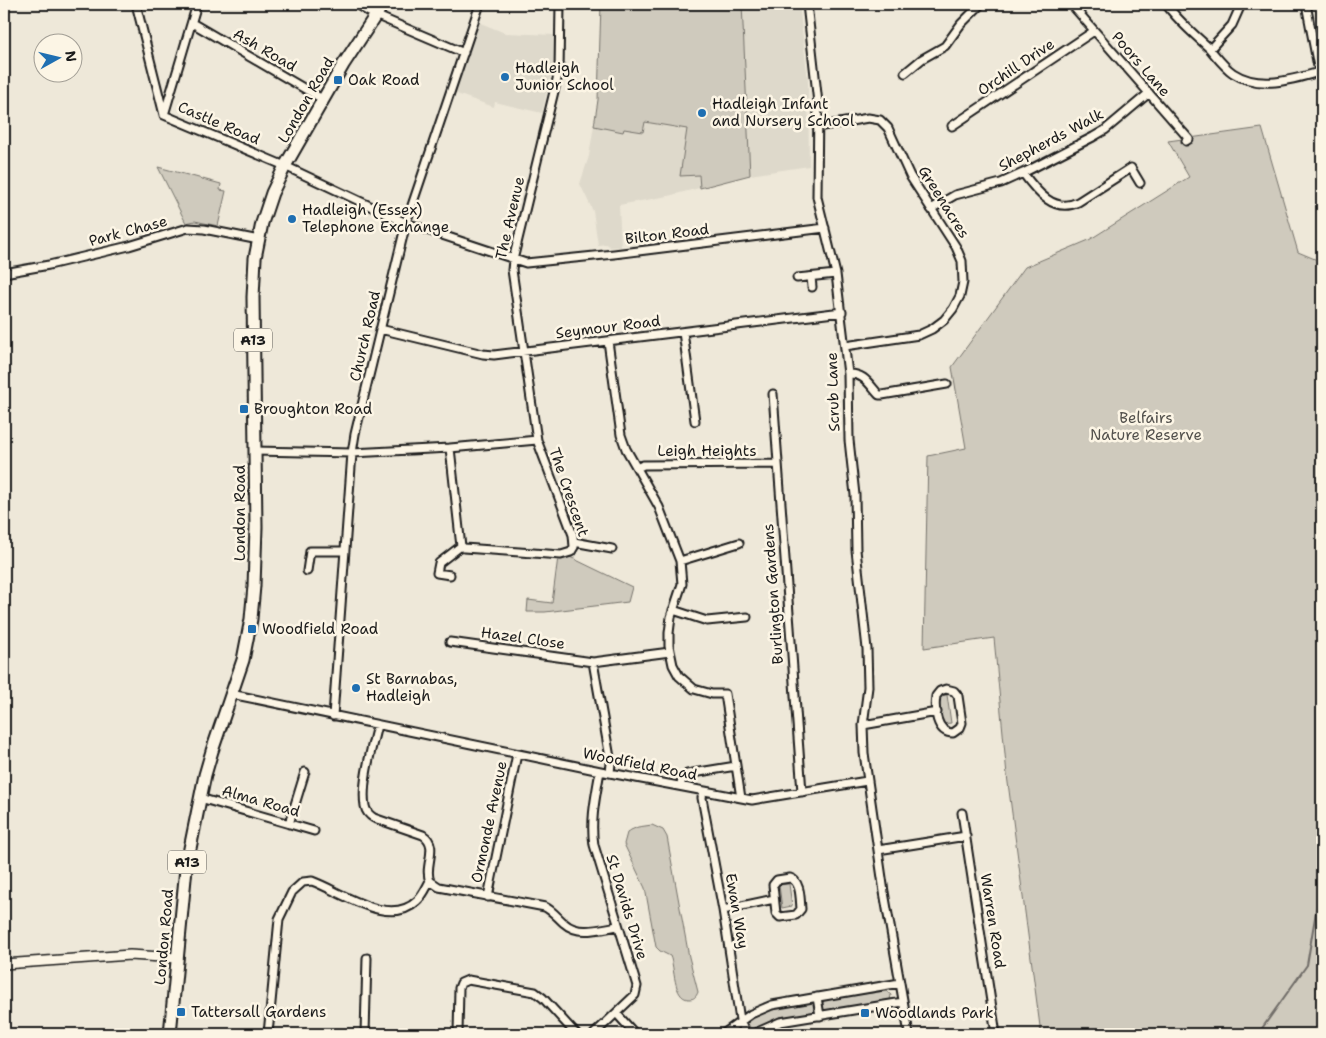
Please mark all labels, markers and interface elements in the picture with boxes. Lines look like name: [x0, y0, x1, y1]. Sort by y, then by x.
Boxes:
street label: Ash Road: [230, 24, 301, 76]
street label: Poors Lane: [1107, 27, 1175, 101]
north arrow: [32, 32, 82, 82]
street label: Orchill Drive: [974, 34, 1058, 100]
text: N: [61, 49, 81, 63]
street label: London Road: [273, 53, 339, 147]
place label: Hadleigh Junior School: [515, 58, 614, 95]
place label: Oak Road: [348, 70, 420, 90]
marker: Hadleigh Junior School: [499, 71, 511, 83]
marker: Oak Road: [332, 74, 344, 86]
place label: Hadleigh Infant and Nursery School: [712, 94, 855, 131]
street label: Castle Road: [175, 97, 264, 149]
street label: Shepherds Walk: [995, 104, 1107, 176]
marker: Hadleigh Infant and Nursery School: [696, 107, 708, 119]
street label: Greenacres: [914, 162, 974, 242]
street label: The Avenue: [491, 175, 529, 261]
place label: Hadleigh (Essex) Telephone Exchange: [302, 200, 449, 237]
street label: Park Chase: [87, 211, 169, 251]
marker: Hadleigh (Essex) Telephone Exchange: [286, 213, 298, 225]
street label: Bilton Road: [624, 219, 711, 249]
street label: Church Road: [345, 288, 385, 383]
street label: Seymour Road: [555, 311, 662, 343]
road number: A13: [234, 328, 272, 352]
street label: Scrub Lane: [822, 352, 844, 432]
place label: Broughton Road: [254, 399, 373, 419]
marker: Broughton Road: [238, 403, 250, 415]
park label: Belfairs Nature Reserve: [1090, 408, 1202, 445]
street label: Leigh Heights: [657, 441, 757, 461]
street label: The Crescent: [544, 445, 594, 539]
street label: London Road: [230, 464, 250, 561]
street label: Burlington Gardens: [758, 523, 788, 665]
place label: Woodfield Road: [262, 619, 379, 639]
street label: Hazel Close: [480, 622, 566, 654]
marker: Woodfield Road: [246, 623, 258, 635]
place label: St Barnabas, Hadleigh: [366, 669, 458, 706]
marker: St Barnabas, Hadleigh: [350, 682, 362, 694]
street label: Woodfield Road: [581, 743, 699, 785]
street label: Ormonde Avenue: [466, 759, 512, 885]
street label: Alma Road: [220, 780, 303, 822]
road number: A13: [168, 850, 206, 874]
street label: St Davids Drive: [601, 852, 653, 962]
street label: Ewan Way: [721, 872, 753, 950]
street label: Warren Road: [976, 872, 1010, 971]
street label: London Road: [150, 888, 178, 986]
place label: Tattersall Gardens: [191, 1002, 326, 1022]
place label: Woodlands Park: [875, 1003, 994, 1023]
marker: Tattersall Gardens: [175, 1006, 187, 1018]
marker: Woodlands Park: [859, 1007, 871, 1019]

